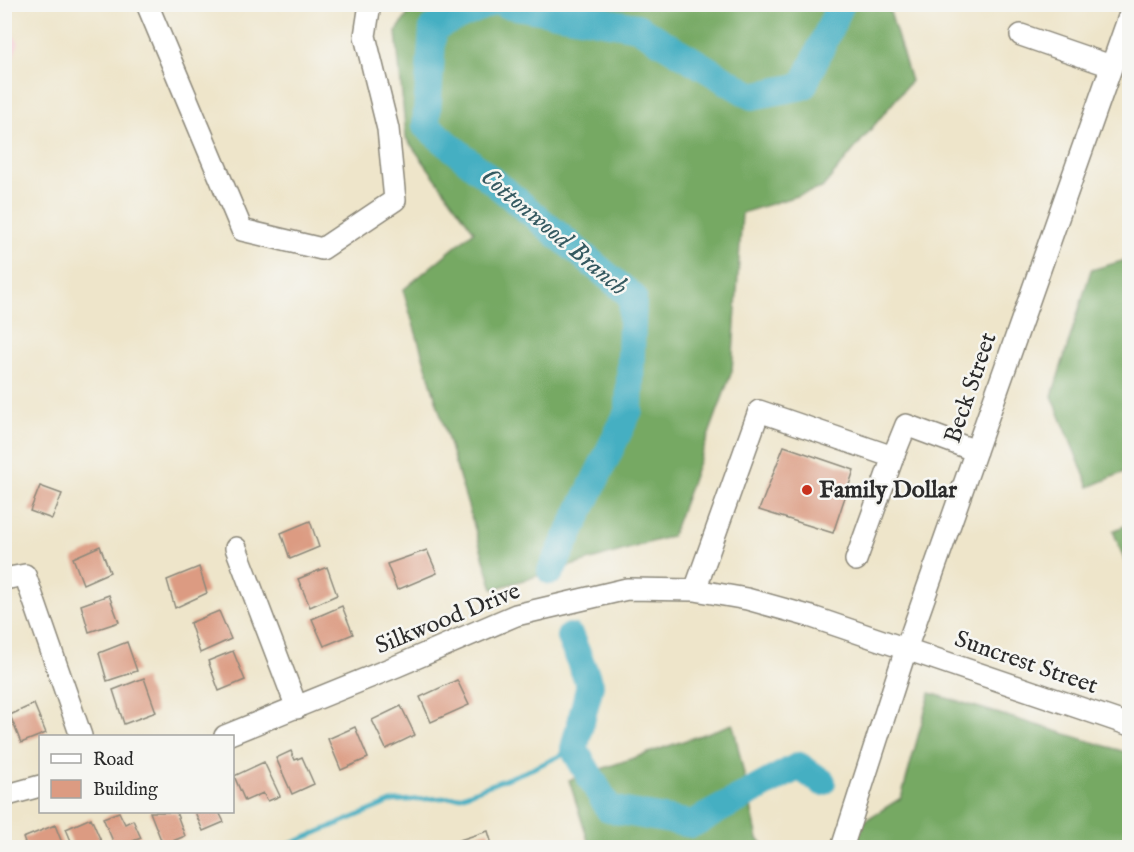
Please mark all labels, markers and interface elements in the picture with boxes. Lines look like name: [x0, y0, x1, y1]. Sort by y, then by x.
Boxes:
water label: Cottonwood Branch: [474, 161, 634, 303]
street label: Beck Street: [938, 329, 1004, 447]
place label: Family Dollar: [819, 475, 957, 506]
marker: Family Dollar: [800, 483, 814, 497]
street label: Silkwood Drive: [371, 576, 525, 662]
street label: Suncrest Street: [950, 624, 1102, 702]
legend: [39, 735, 234, 813]
text: Road: [93, 749, 134, 772]
text: Building: [93, 779, 158, 802]

